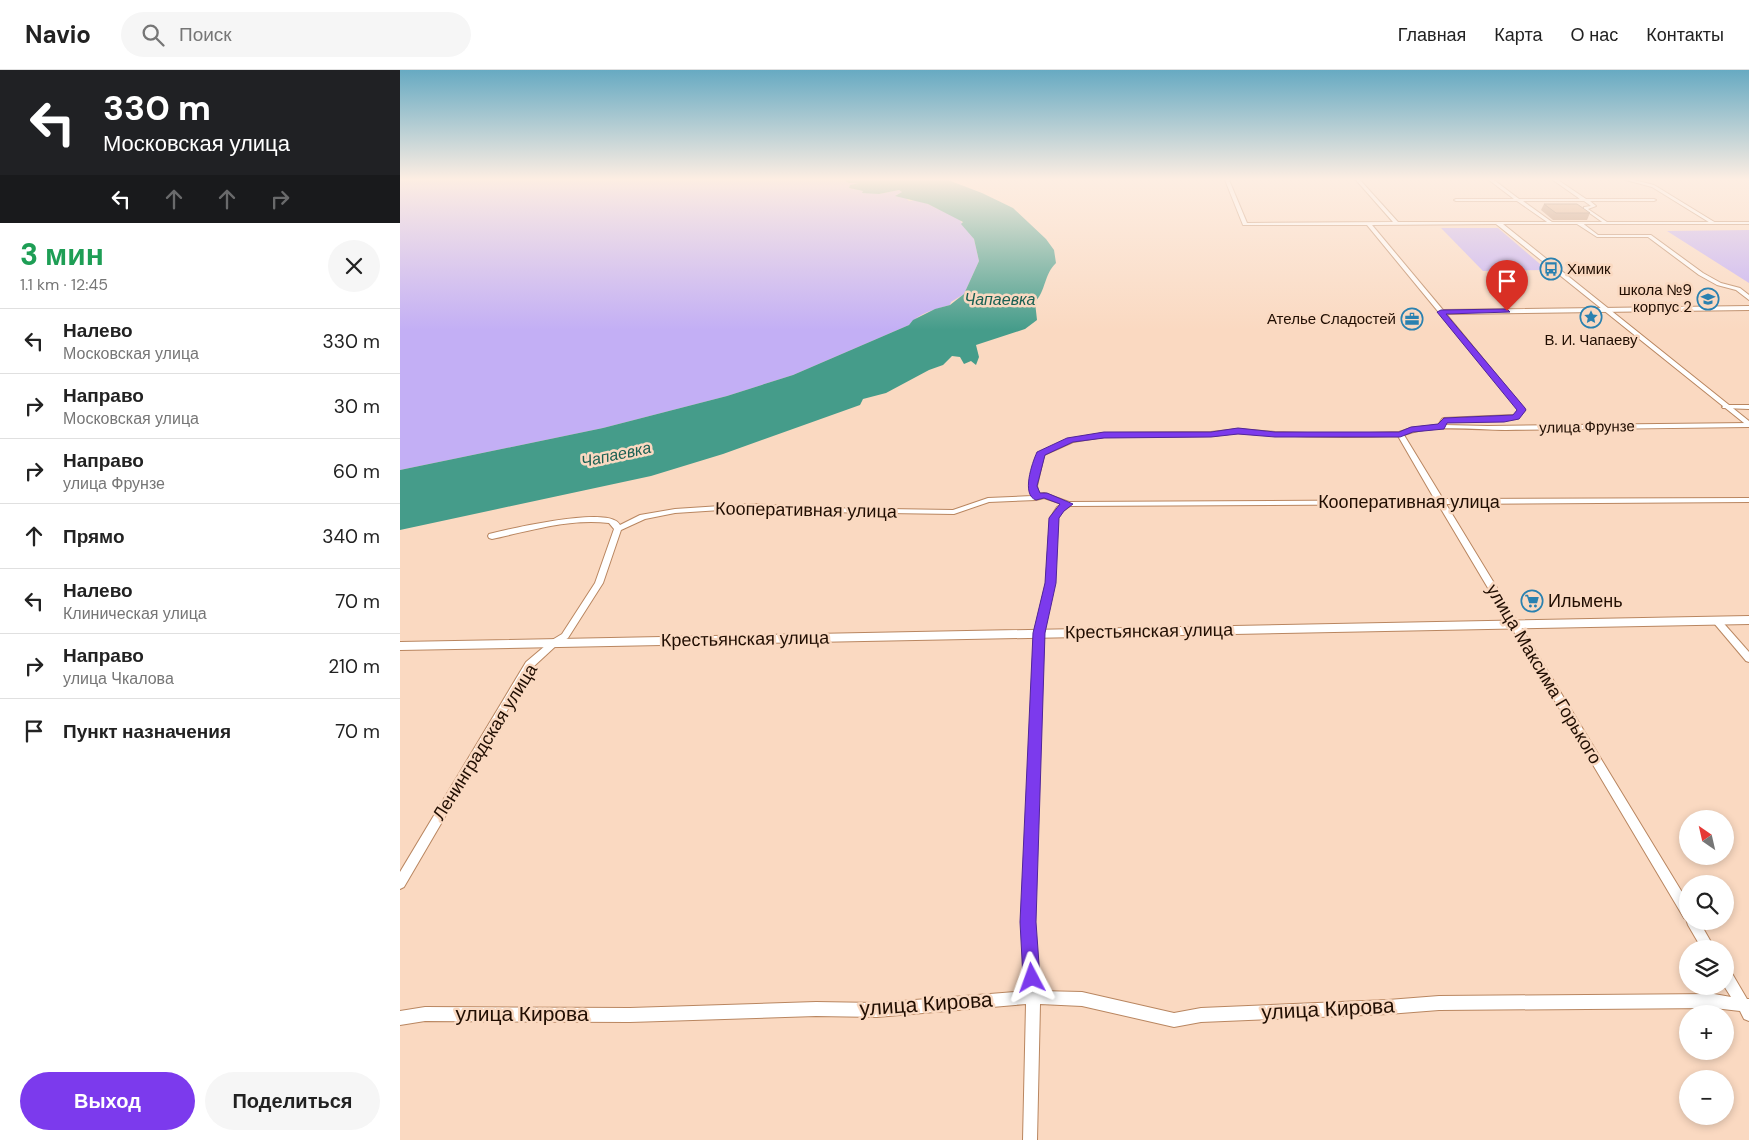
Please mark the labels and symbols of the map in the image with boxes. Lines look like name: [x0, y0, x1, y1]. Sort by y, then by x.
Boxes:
bus stop icon: Химик: [1539, 257, 1563, 281]
place label: Химик: [1567, 259, 1611, 279]
pin: [1486, 260, 1528, 311]
place label: школа №9 корпус 2: [1619, 280, 1692, 317]
school or university icon: школа №9 корпус 2: [1696, 287, 1720, 311]
water label: Чапаевка: [965, 289, 1036, 310]
place icon: В. И. Чапаеву: [1579, 305, 1603, 329]
office icon: Ателье Сладостей: [1400, 307, 1424, 331]
place label: Ателье Сладостей: [1267, 309, 1396, 329]
place label: В. И. Чапаеву: [1545, 330, 1638, 350]
street label: улица Фрунзе: [1539, 416, 1635, 438]
water label: Чапаевка: [579, 437, 653, 472]
street label: Кооперативная улица: [1318, 490, 1501, 514]
street label: Кооперативная улица: [715, 496, 898, 524]
street label: улица Максима Горького: [1481, 580, 1607, 768]
supermarket icon: Ильмень: [1520, 589, 1544, 613]
place label: Ильмень: [1548, 589, 1623, 613]
street label: Крестьянская улица: [1065, 618, 1234, 644]
street label: Крестьянская улица: [661, 626, 830, 652]
street label: Ленинградская улица: [427, 658, 543, 825]
north arrow: [1679, 810, 1734, 865]
position arrow: [1005, 951, 1057, 1003]
street label: улица Кирова: [859, 985, 994, 1023]
street label: улица Кирова: [1261, 992, 1396, 1026]
street label: улица Кирова: [455, 1000, 589, 1028]

